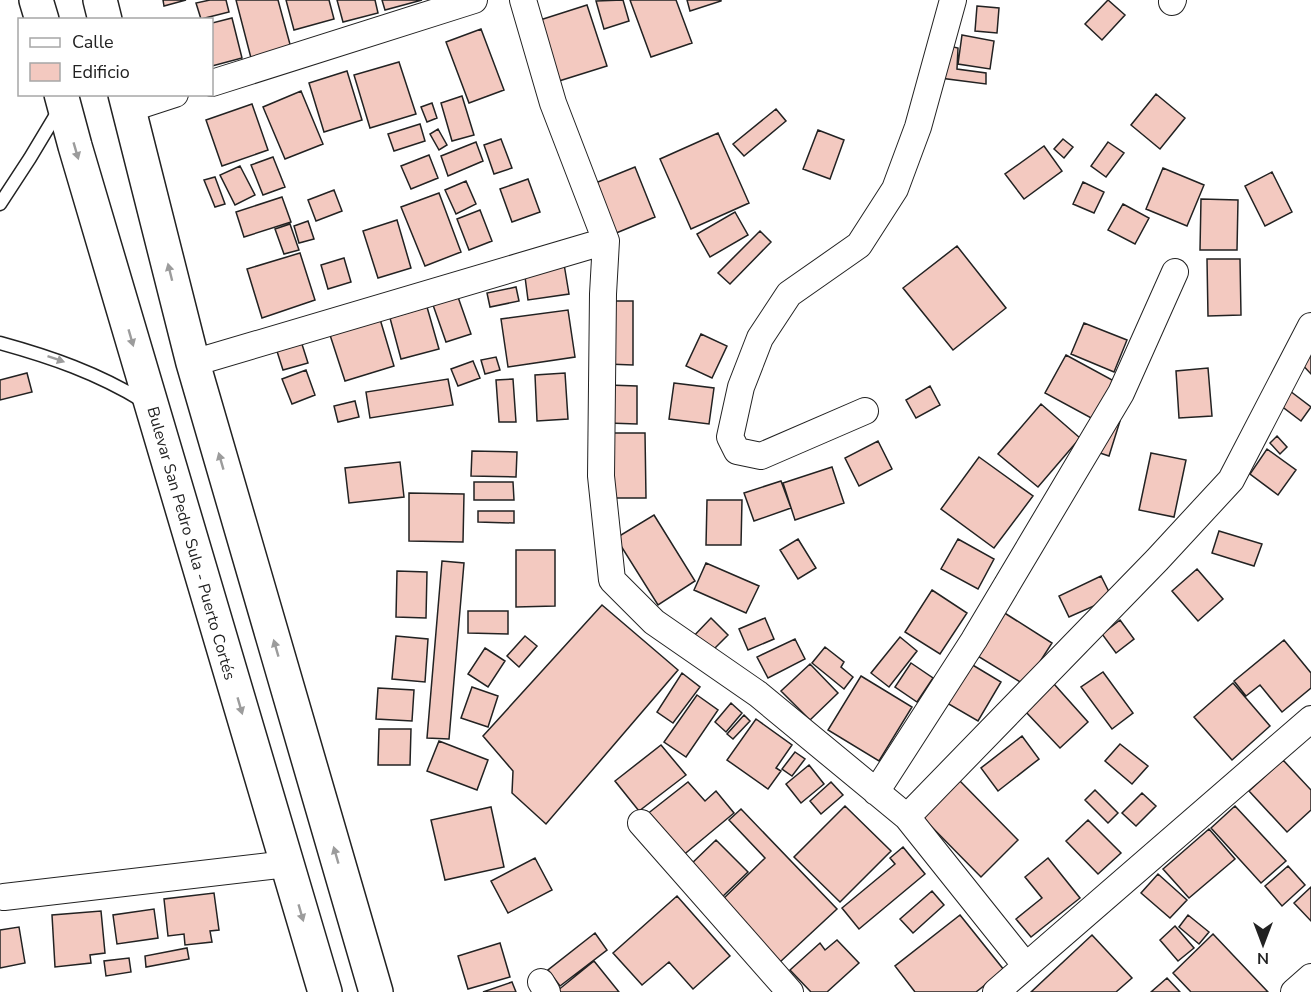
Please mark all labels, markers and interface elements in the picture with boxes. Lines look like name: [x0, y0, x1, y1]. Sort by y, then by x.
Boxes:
legend: [18, 18, 213, 96]
text: Calle: [72, 30, 114, 54]
text: Edificio: [72, 60, 130, 84]
one-way arrow: [72, 142, 81, 160]
one-way arrow: [165, 263, 174, 281]
one-way arrow: [127, 329, 136, 347]
one-way arrow: [47, 355, 65, 365]
street label: Bulevar San Pedro Sula - Puerto Cortés: [141, 404, 241, 682]
one-way arrow: [216, 451, 225, 469]
one-way arrow: [271, 639, 280, 657]
one-way arrow: [236, 697, 245, 715]
one-way arrow: [331, 846, 340, 864]
one-way arrow: [297, 904, 307, 923]
north arrow: [1233, 914, 1293, 974]
text: N: [1257, 947, 1269, 969]

